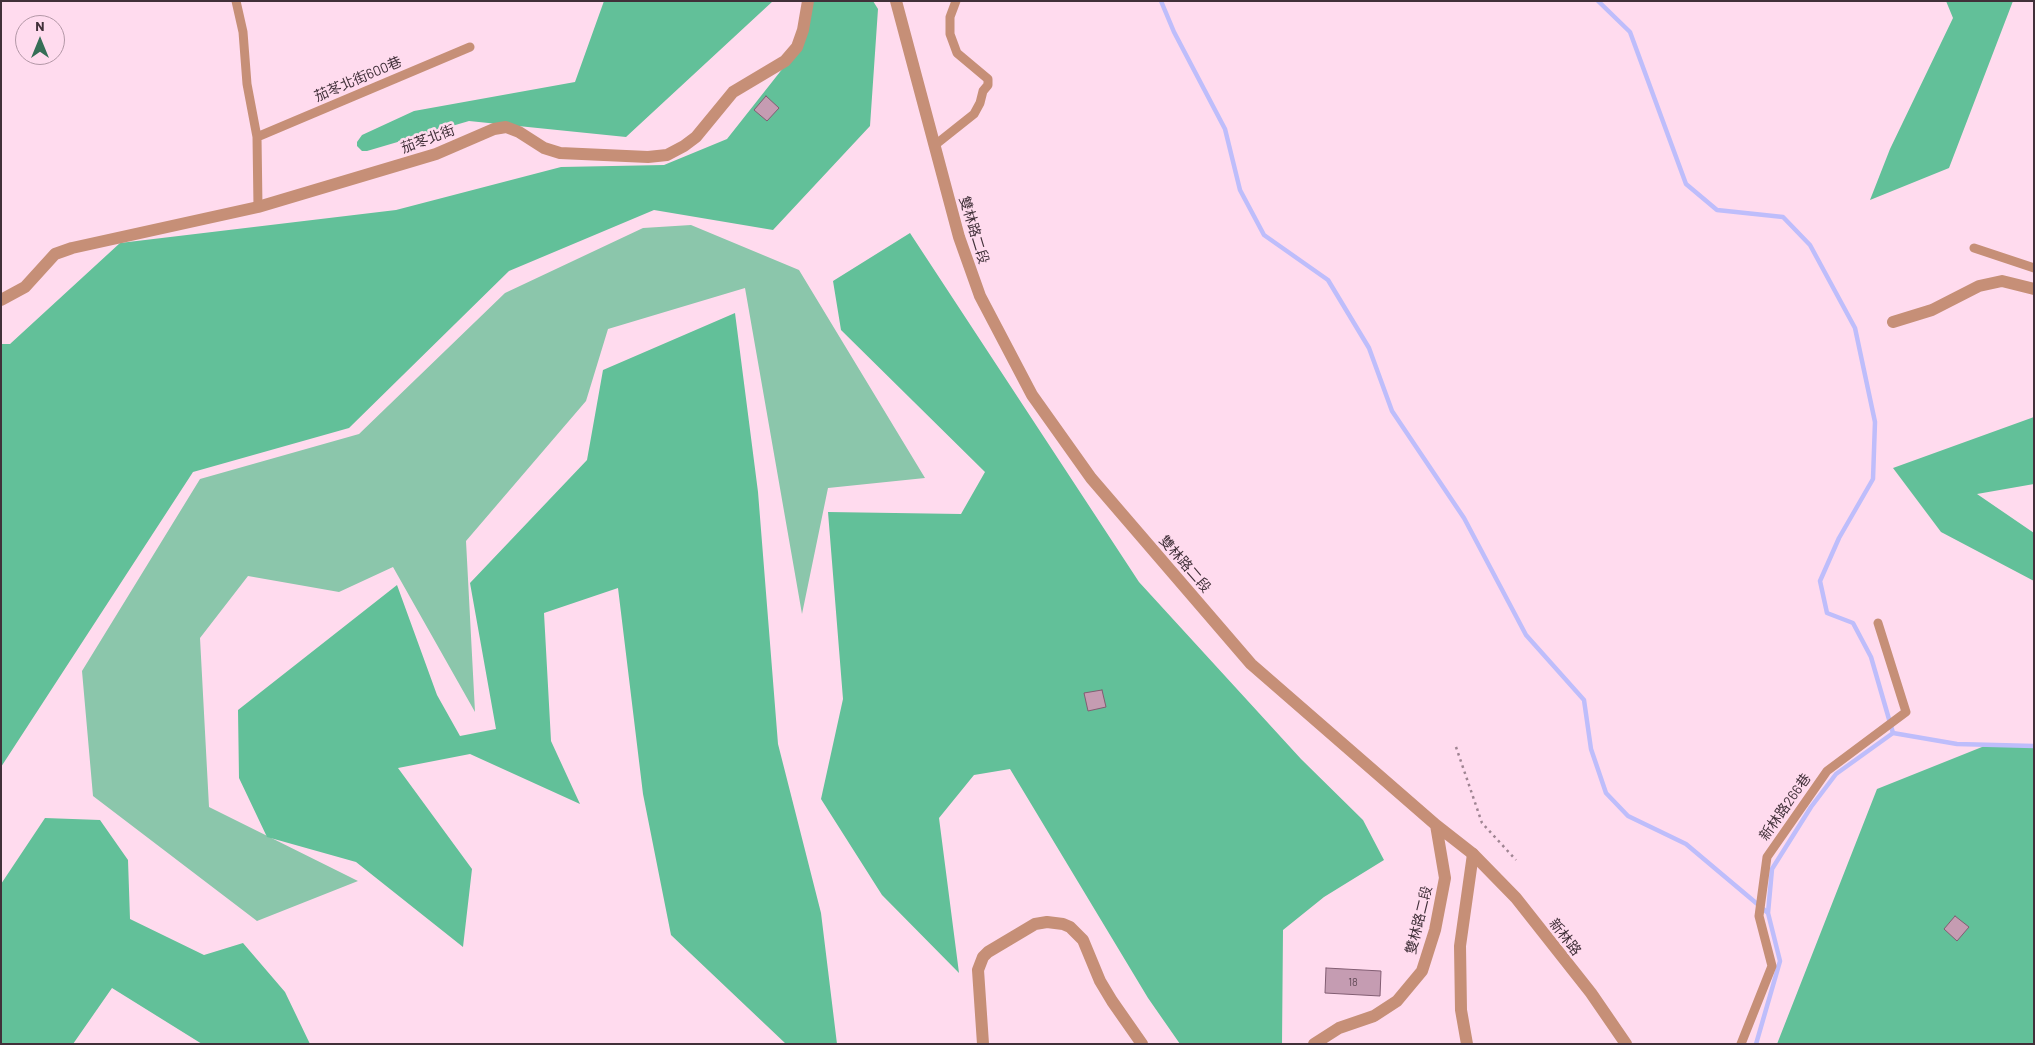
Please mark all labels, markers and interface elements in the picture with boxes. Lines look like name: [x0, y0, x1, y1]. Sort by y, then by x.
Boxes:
north arrow: [15, 15, 65, 65]
text: N: [35, 17, 45, 34]
street label: 茄苳北街600巷: [312, 53, 404, 105]
street label: 茄苳北街: [399, 122, 457, 156]
street label: 雙林路二段: [956, 194, 992, 266]
street label: 雙林路二段: [1156, 532, 1214, 596]
street label: 新林路266巷: [1756, 770, 1814, 844]
street label: 雙林路二段: [1402, 884, 1436, 956]
street label: 新林路: [1545, 915, 1585, 959]
house number: 18: [1348, 975, 1358, 989]

